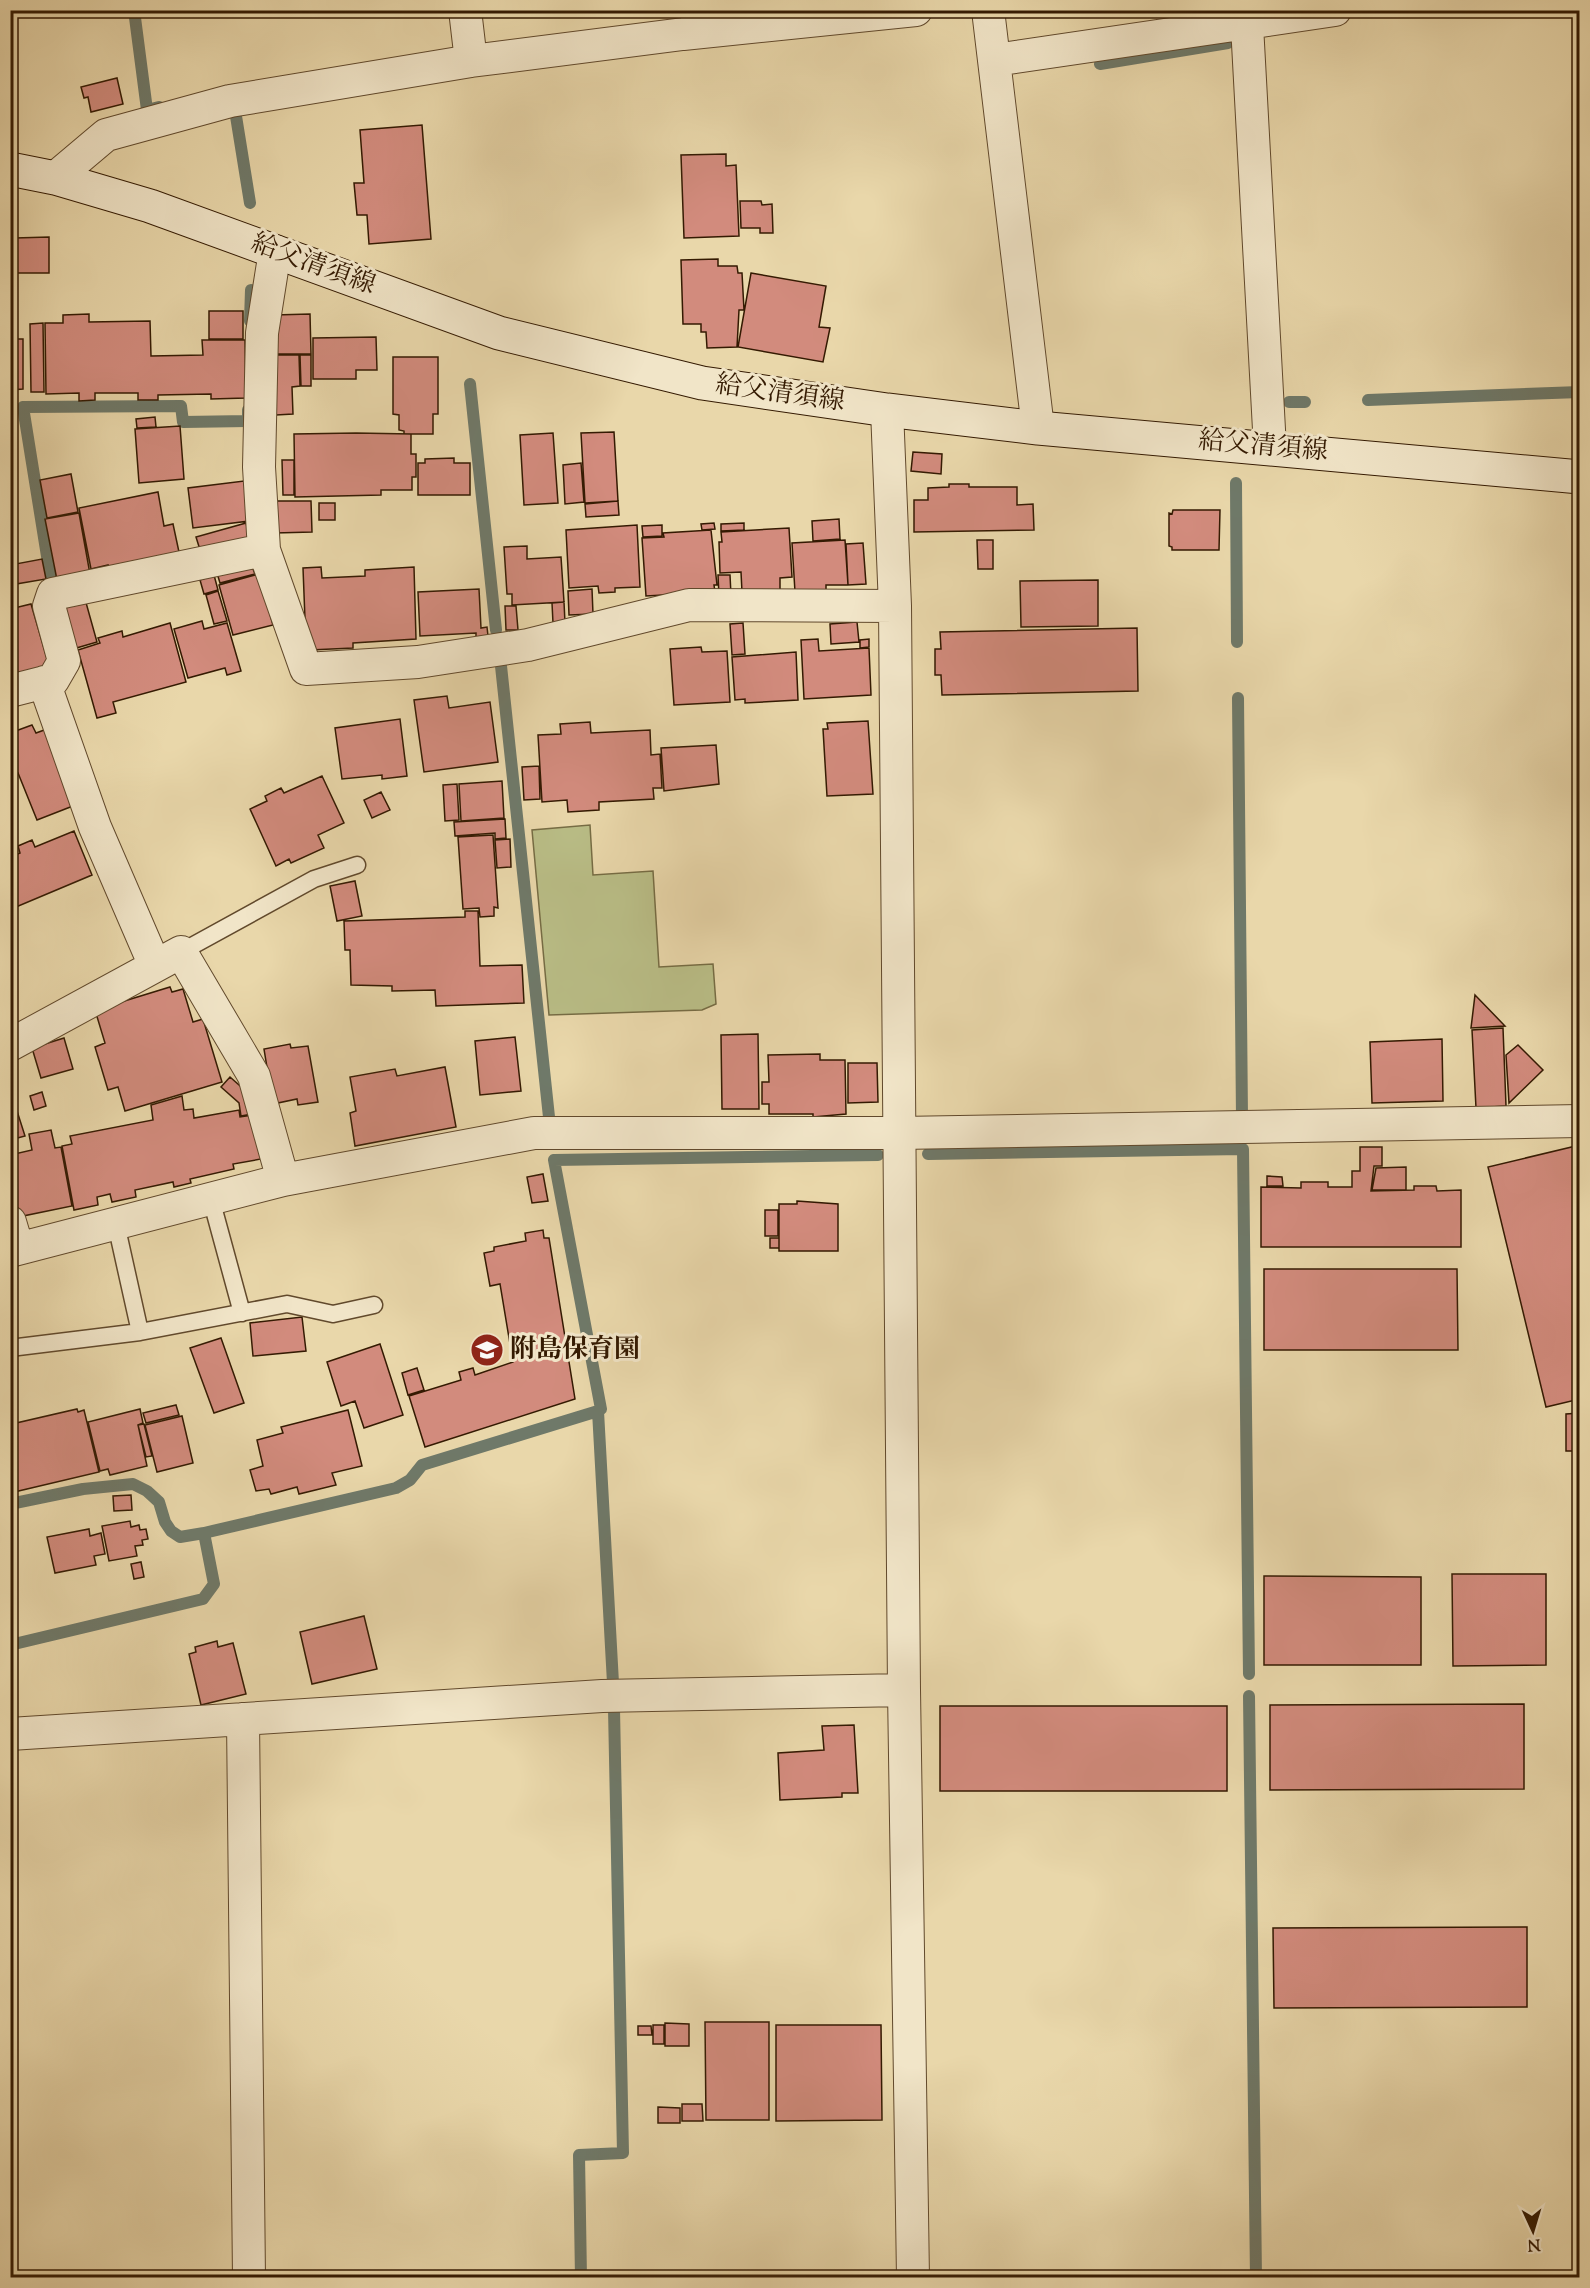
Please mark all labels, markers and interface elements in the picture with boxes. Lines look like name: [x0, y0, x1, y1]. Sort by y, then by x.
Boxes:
street label: 給父清須線: [246, 225, 380, 305]
street label: 給父清須線: [713, 367, 847, 421]
street label: 給父清須線: [1197, 423, 1329, 471]
school or university icon: 附島保育園: [469, 1332, 505, 1368]
place label: 附島保育園: [510, 1332, 640, 1369]
north arrow: [1503, 2201, 1563, 2261]
text: N: [1526, 2232, 1541, 2255]

